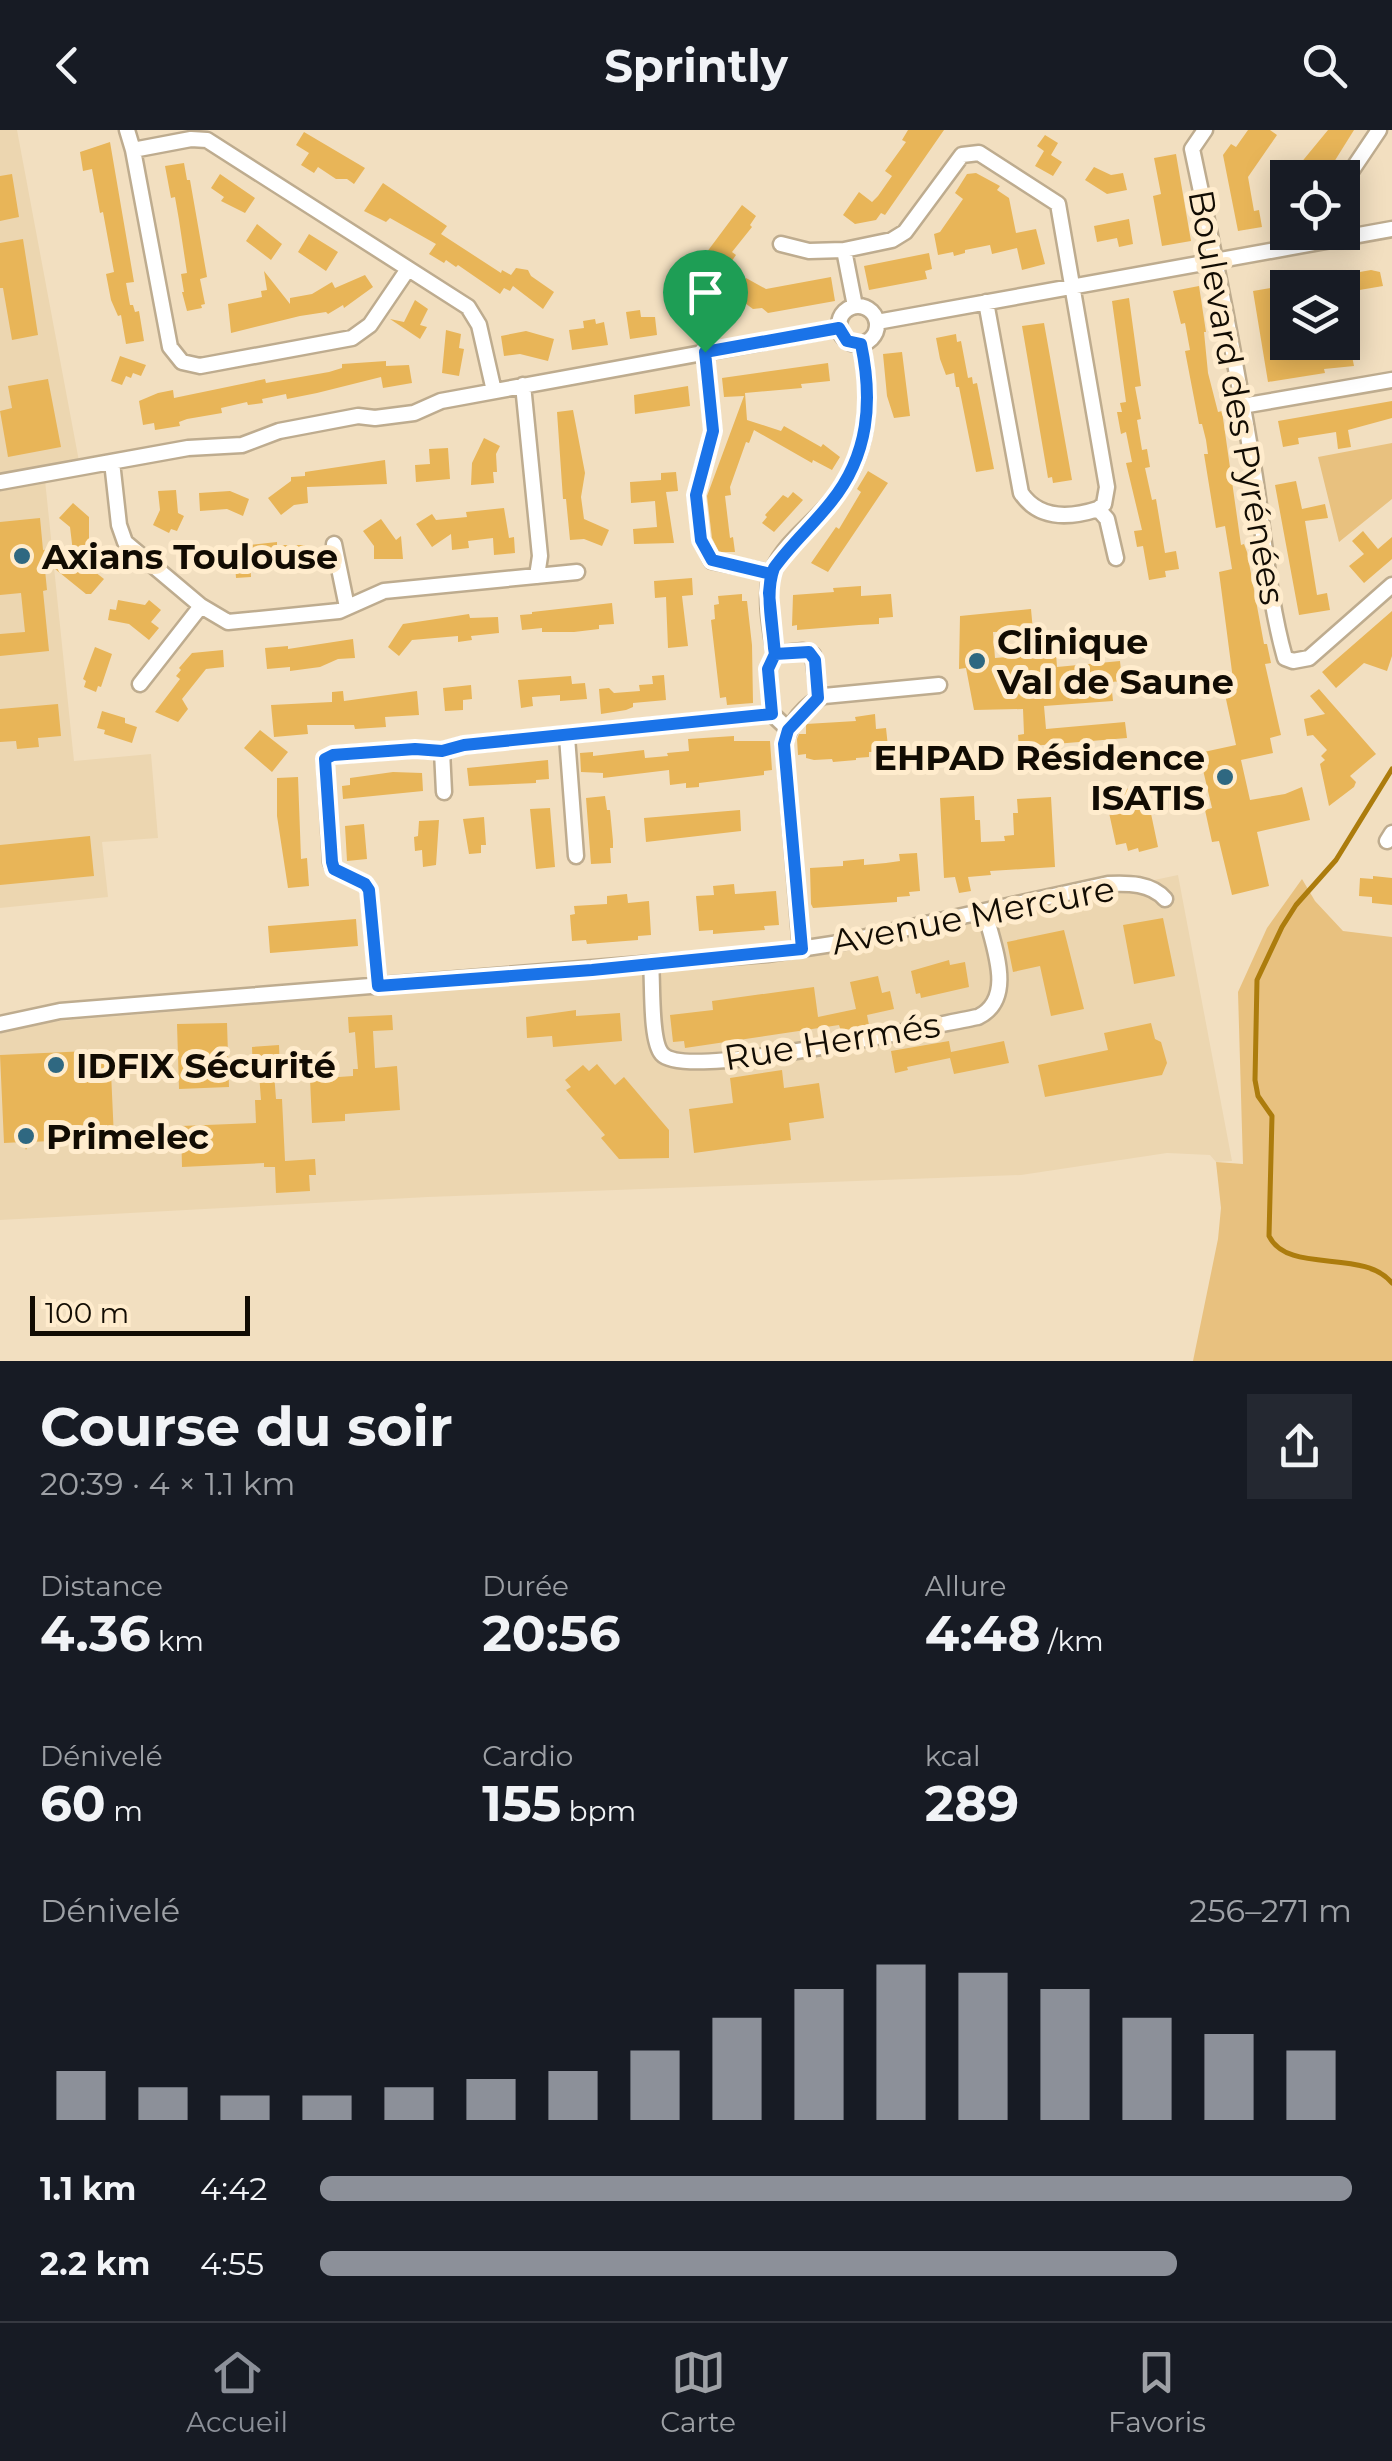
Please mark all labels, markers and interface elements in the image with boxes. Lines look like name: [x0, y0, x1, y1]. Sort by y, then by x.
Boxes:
icon: back: [40, 38, 95, 93]
text: Sprintly: [604, 38, 788, 93]
icon: search: [1297, 38, 1352, 93]
map controls: [1270, 160, 1360, 360]
button: locate: [1270, 160, 1360, 250]
street label: Boulevard des Pyrénées: [1179, 186, 1295, 608]
pin: [663, 250, 748, 353]
icon: arrive: [678, 265, 733, 320]
button: layers: [1270, 270, 1360, 360]
place label: Axians Toulouse: [41, 535, 338, 578]
marker: Axians Toulouse: [11, 545, 33, 567]
place label: Clinique Val de Saune: [996, 620, 1234, 703]
marker: Clinique Val de Saune: [966, 650, 988, 672]
place label: EHPAD Résidence ISATIS: [873, 736, 1205, 819]
marker: EHPAD Résidence ISATIS: [1214, 766, 1236, 788]
street label: Avenue Mercure: [828, 866, 1118, 964]
street label: Rue Hermés: [721, 1003, 943, 1079]
place label: IDFIX Sécurité: [76, 1044, 336, 1087]
marker: IDFIX Sécurité: [45, 1054, 67, 1076]
place label: Primelec: [46, 1115, 209, 1158]
marker: Primelec: [15, 1125, 37, 1147]
scale bar: [30, 1291, 250, 1336]
text: 100 m: [45, 1296, 129, 1330]
text: Course du soir: [40, 1393, 453, 1460]
button: share: [1247, 1394, 1352, 1499]
text: 20:39 · 4 × 1.1 km: [40, 1464, 295, 1503]
text: Distance: [40, 1569, 163, 1603]
text: Durée: [482, 1569, 569, 1603]
text: Allure: [925, 1569, 1006, 1603]
text: 4.36: [40, 1603, 151, 1664]
text: 20:56: [482, 1603, 620, 1664]
text: 4:48: [925, 1603, 1041, 1664]
text: km: [151, 1624, 204, 1658]
text: /km: [1041, 1624, 1104, 1658]
text: Dénivelé: [40, 1739, 163, 1773]
text: Cardio: [482, 1739, 573, 1773]
text: kcal: [925, 1739, 981, 1773]
text: 60: [40, 1773, 106, 1834]
text: 155: [482, 1773, 561, 1834]
text: 289: [925, 1773, 1019, 1834]
text: m: [106, 1794, 143, 1828]
text: bpm: [561, 1794, 636, 1828]
text: Dénivelé: [40, 1891, 180, 1930]
text: 256–271 m: [1189, 1891, 1352, 1930]
text: 1.1 km: [40, 2169, 136, 2208]
text: 4:42: [200, 2169, 267, 2208]
text: 2.2 km: [40, 2244, 150, 2283]
text: 4:55: [200, 2244, 264, 2283]
tab: Accueil: [186, 2345, 288, 2439]
tab: Carte: [660, 2345, 736, 2439]
tab: Favoris: [1108, 2345, 1206, 2439]

